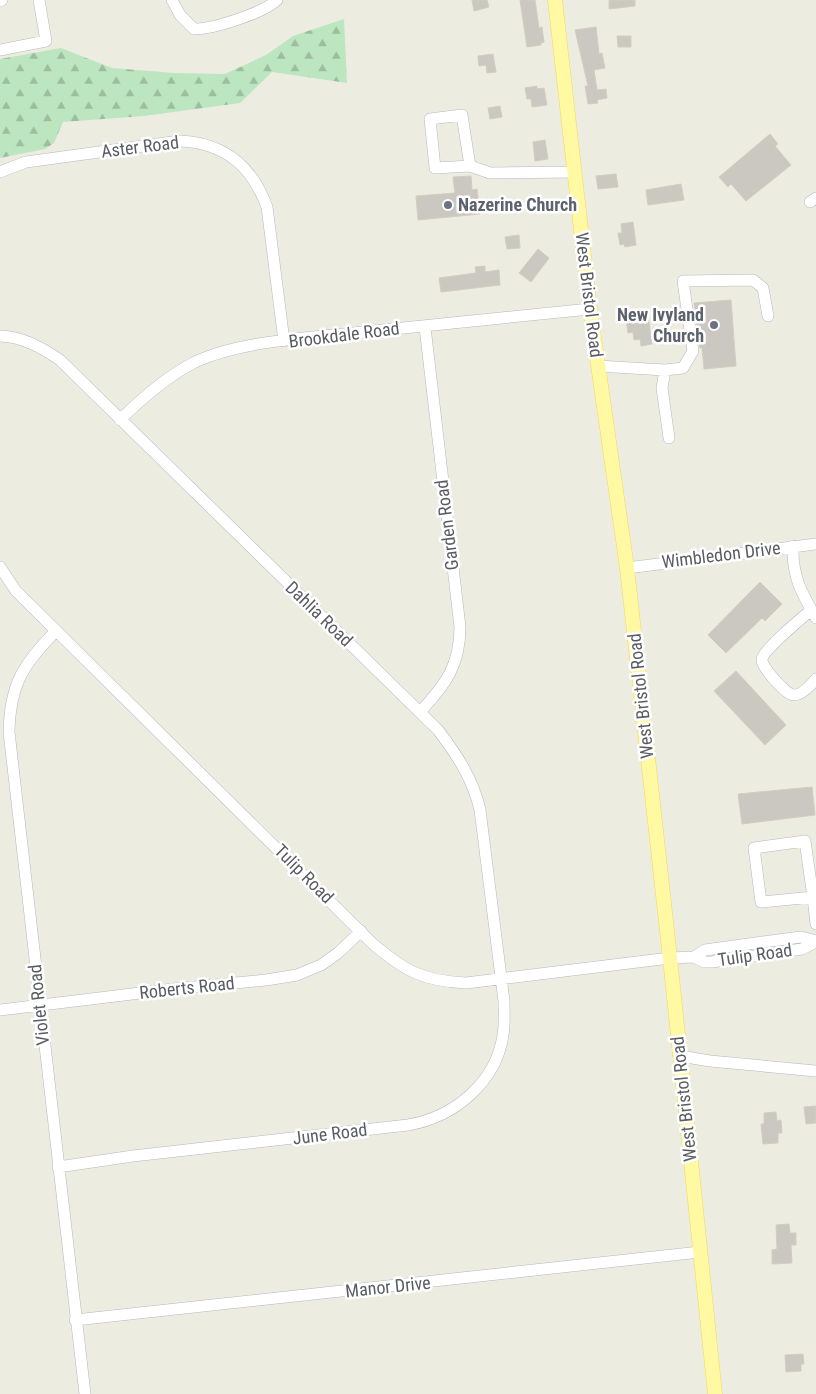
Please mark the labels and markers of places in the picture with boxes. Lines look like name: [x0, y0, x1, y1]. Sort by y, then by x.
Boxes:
place label: Nazerine Church: [458, 194, 577, 215]
marker: Nazerine Church: [442, 199, 454, 211]
place label: New Ivyland Church: [617, 304, 704, 346]
marker: New Ivyland Church: [708, 319, 720, 331]

